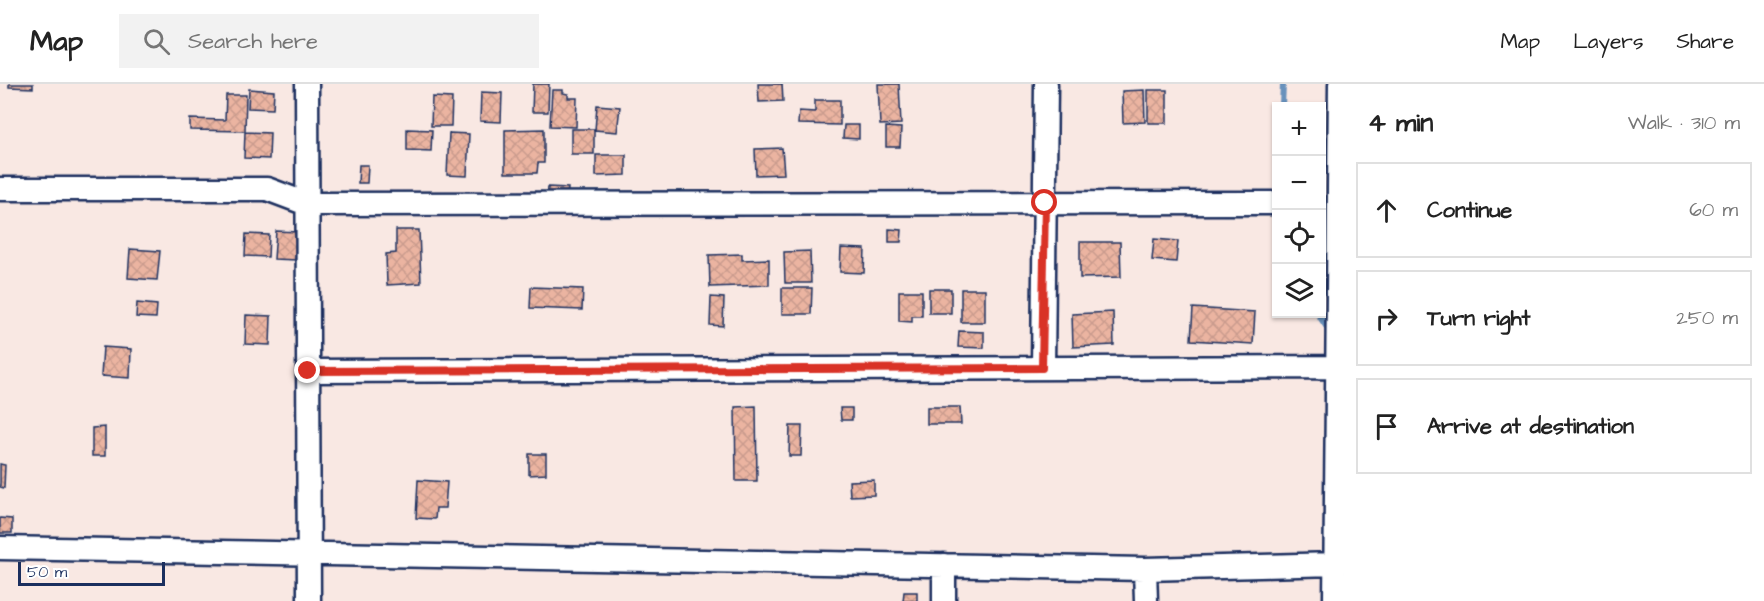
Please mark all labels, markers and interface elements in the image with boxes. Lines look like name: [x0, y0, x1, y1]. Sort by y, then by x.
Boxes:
search box: [119, 14, 539, 68]
text: Map: [30, 22, 83, 61]
icon: search: [140, 25, 173, 58]
text: Search here: [188, 26, 318, 57]
text: Map: [1500, 27, 1540, 56]
text: Layers: [1573, 27, 1643, 56]
text: Share: [1676, 27, 1734, 56]
map controls: [1272, 102, 1326, 318]
button: +: [1272, 102, 1326, 156]
text: 4 min: [1368, 105, 1433, 141]
text: Walk · 310 m: [1628, 109, 1740, 137]
button: −: [1272, 156, 1326, 210]
route start: [1031, 189, 1057, 215]
icon: ahead: [1370, 194, 1403, 227]
text: Continue: [1427, 195, 1512, 226]
text: 60 m: [1689, 196, 1738, 224]
button: locate: [1272, 210, 1326, 264]
button: layers: [1272, 264, 1326, 318]
icon: right: [1370, 302, 1403, 335]
text: Turn right: [1427, 303, 1530, 334]
text: 250 m: [1676, 304, 1738, 332]
route end: [294, 357, 320, 383]
icon: arrive: [1370, 410, 1403, 443]
text: Arrive at destination: [1427, 411, 1634, 442]
scale bar: [18, 559, 165, 586]
text: 50 m: [27, 561, 67, 583]

